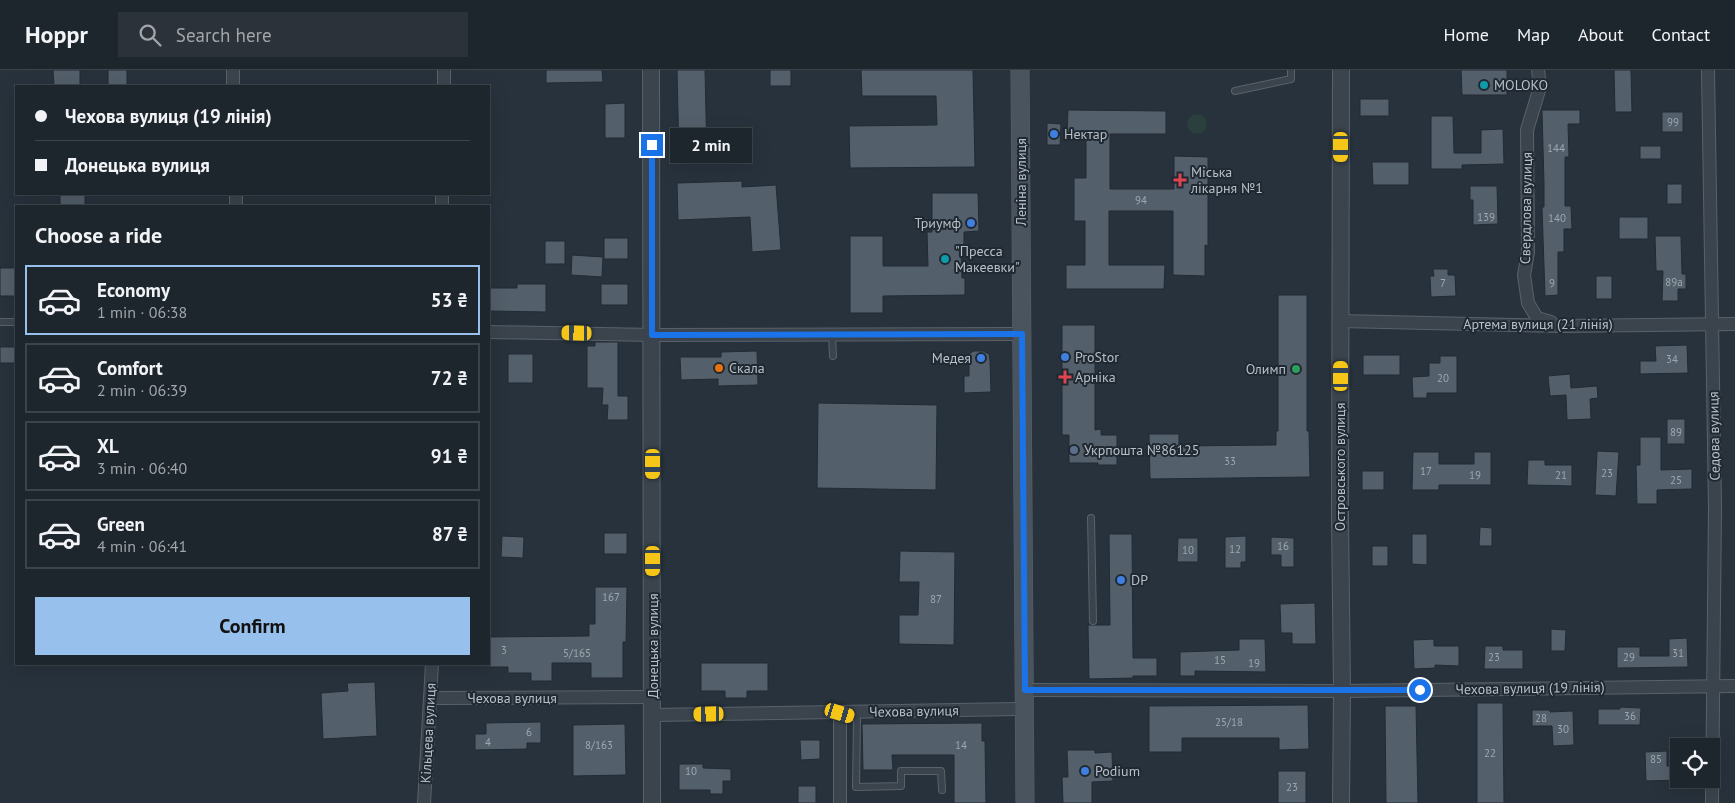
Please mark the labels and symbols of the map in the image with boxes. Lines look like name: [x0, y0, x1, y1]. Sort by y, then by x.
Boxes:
place label: MOLOKO: [1494, 76, 1548, 94]
marker: MOLOKO: [1478, 79, 1490, 91]
house number: 99: [1667, 115, 1679, 129]
place label: Нектар: [1064, 125, 1107, 143]
callout: 2 min: [670, 128, 752, 162]
marker: Нектар: [1048, 128, 1060, 140]
car: [1333, 132, 1348, 162]
route end: [641, 134, 663, 156]
street label: Леніна вулиця: [1012, 138, 1030, 227]
house number: 144: [1547, 141, 1565, 155]
street label: Свердлова вулиця: [1516, 152, 1536, 264]
place label: Міська лікарня №1: [1190, 163, 1263, 197]
marker: Міська лікарня №1: [1173, 173, 1187, 187]
house number: 94: [1135, 193, 1147, 207]
house number: 139: [1477, 210, 1495, 224]
house number: 140: [1548, 211, 1566, 225]
place label: Триумф: [914, 214, 961, 232]
marker: Триумф: [965, 217, 977, 229]
place label: "Пресса Макеевки": [955, 242, 1020, 276]
marker: "Пресса Макеевки": [939, 253, 951, 265]
house number: 89а: [1665, 275, 1683, 289]
house number: 7: [1440, 276, 1446, 290]
house number: 9: [1549, 276, 1555, 290]
street label: Артема вулиця (21 лiнiя): [1463, 315, 1613, 333]
car: [561, 325, 592, 341]
place label: ProStor: [1075, 348, 1119, 366]
place label: Медея: [932, 349, 971, 367]
marker: ProStor: [1059, 351, 1071, 363]
marker: Медея: [975, 352, 987, 364]
house number: 34: [1666, 352, 1678, 366]
place label: Скала: [729, 359, 765, 377]
place label: Олимп: [1246, 360, 1286, 378]
car: [1333, 361, 1348, 391]
marker: Скала: [713, 362, 725, 374]
marker: Олимп: [1290, 363, 1302, 375]
place label: Арніка: [1075, 368, 1116, 386]
marker: Арніка: [1059, 371, 1071, 383]
house number: 20: [1437, 371, 1449, 385]
street label: Седова вулиця: [1704, 391, 1724, 481]
street label: Островського вулиця: [1331, 403, 1349, 531]
house number: 89: [1670, 425, 1682, 439]
place label: Укрпошта №86125: [1084, 441, 1199, 459]
marker: Укрпошта №86125: [1068, 444, 1080, 456]
car: [645, 449, 660, 479]
house number: 33: [1224, 454, 1236, 468]
house number: 17: [1420, 464, 1432, 478]
house number: 23: [1601, 466, 1613, 480]
house number: 19: [1469, 468, 1481, 482]
house number: 21: [1555, 468, 1567, 482]
house number: 25: [1670, 473, 1682, 487]
house number: 16: [1277, 539, 1289, 553]
house number: 12: [1229, 542, 1241, 556]
house number: 10: [1182, 543, 1194, 557]
car: [645, 546, 660, 576]
place label: DP: [1131, 571, 1148, 589]
marker: DP: [1115, 574, 1127, 586]
house number: 167: [602, 590, 620, 604]
house number: 87: [930, 592, 942, 606]
street label: Донецька вулиця: [644, 593, 662, 699]
house number: 3: [501, 643, 507, 657]
house number: 5/165: [563, 646, 591, 660]
house number: 31: [1672, 646, 1684, 660]
house number: 23: [1488, 650, 1500, 664]
house number: 29: [1623, 650, 1635, 664]
house number: 15: [1214, 653, 1226, 667]
house number: 19: [1248, 656, 1260, 670]
street label: Чехова вулиця (19 лiнiя): [1455, 678, 1605, 698]
route start: [1409, 679, 1431, 701]
street label: Кільцева вулиця: [416, 682, 440, 784]
street label: Чехова вулиця: [467, 689, 557, 707]
car: [823, 701, 856, 725]
street label: Чехова вулиця: [869, 701, 959, 721]
car: [693, 706, 724, 722]
house number: 36: [1624, 709, 1636, 723]
house number: 28: [1535, 711, 1547, 725]
house number: 25/18: [1215, 715, 1243, 729]
house number: 30: [1557, 722, 1569, 736]
house number: 6: [526, 725, 532, 739]
house number: 4: [485, 735, 491, 749]
house number: 8/163: [585, 738, 613, 752]
house number: 14: [955, 738, 967, 752]
house number: 22: [1484, 746, 1496, 760]
house number: 85: [1650, 752, 1662, 766]
place label: Podium: [1095, 762, 1140, 780]
house number: 10: [685, 764, 697, 778]
marker: Podium: [1079, 765, 1091, 777]
house number: 23: [1286, 780, 1298, 794]

